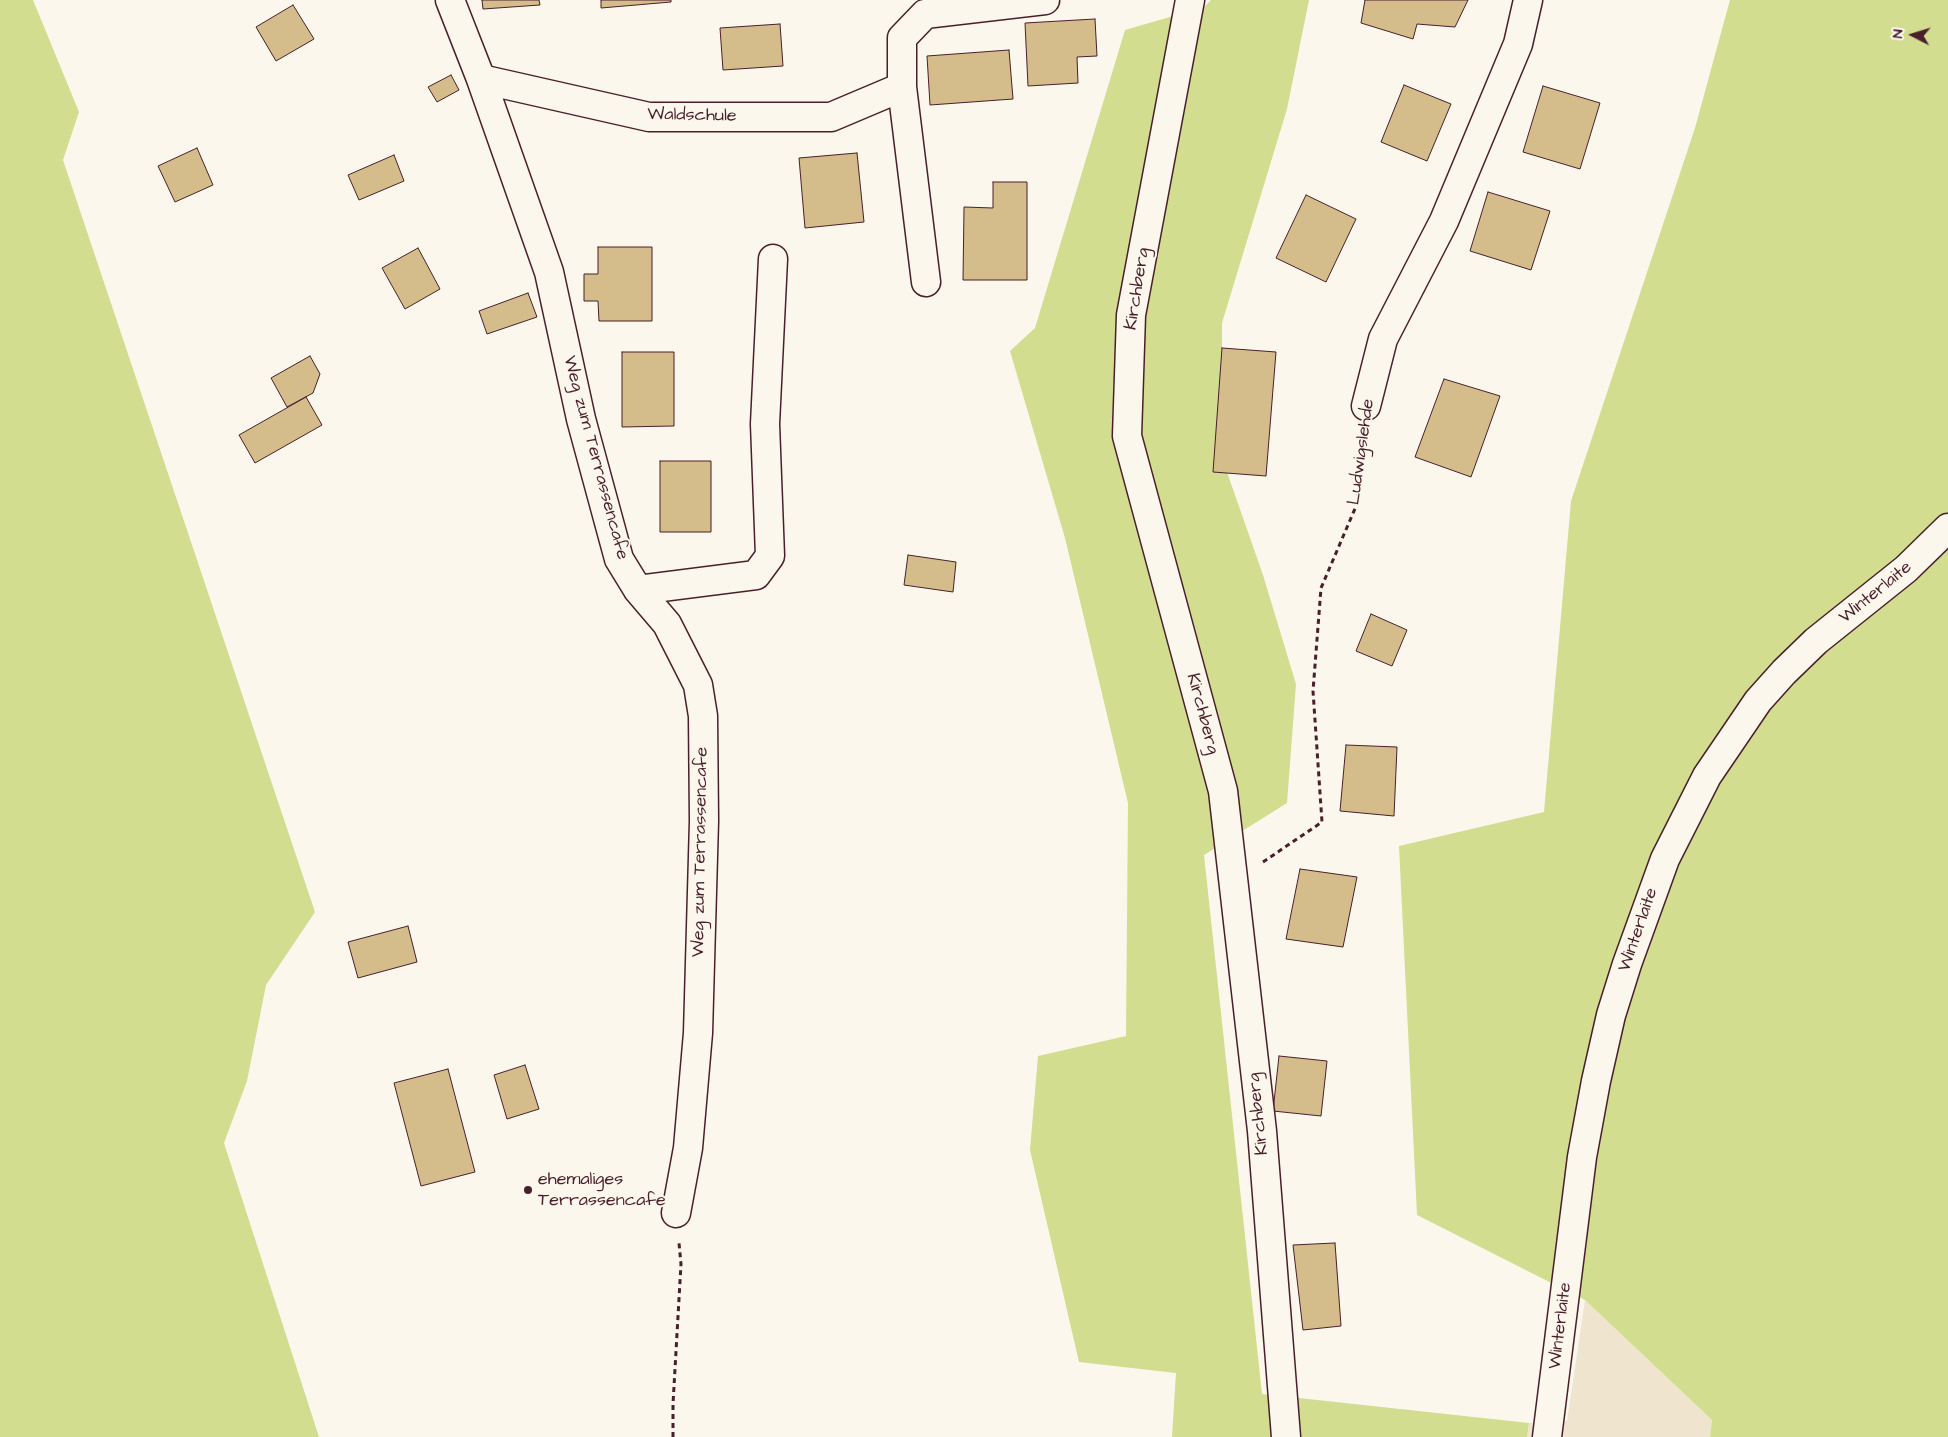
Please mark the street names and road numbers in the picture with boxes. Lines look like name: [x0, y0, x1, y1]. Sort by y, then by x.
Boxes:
street label: Waldschule: [647, 104, 737, 128]
street label: Kirchberg: [1121, 246, 1155, 332]
street label: Weg zum Terrassencafe: [557, 354, 633, 562]
street label: Ludwigslehde: [1344, 398, 1380, 506]
street label: Winterlaite: [1835, 557, 1917, 629]
street label: Kirchberg: [1181, 671, 1223, 757]
street label: Weg zum Terrassencafe: [688, 747, 714, 957]
street label: Winterlaite: [1615, 885, 1663, 975]
street label: Kirchberg: [1244, 1072, 1274, 1156]
street label: Winterlaite: [1545, 1281, 1577, 1371]

